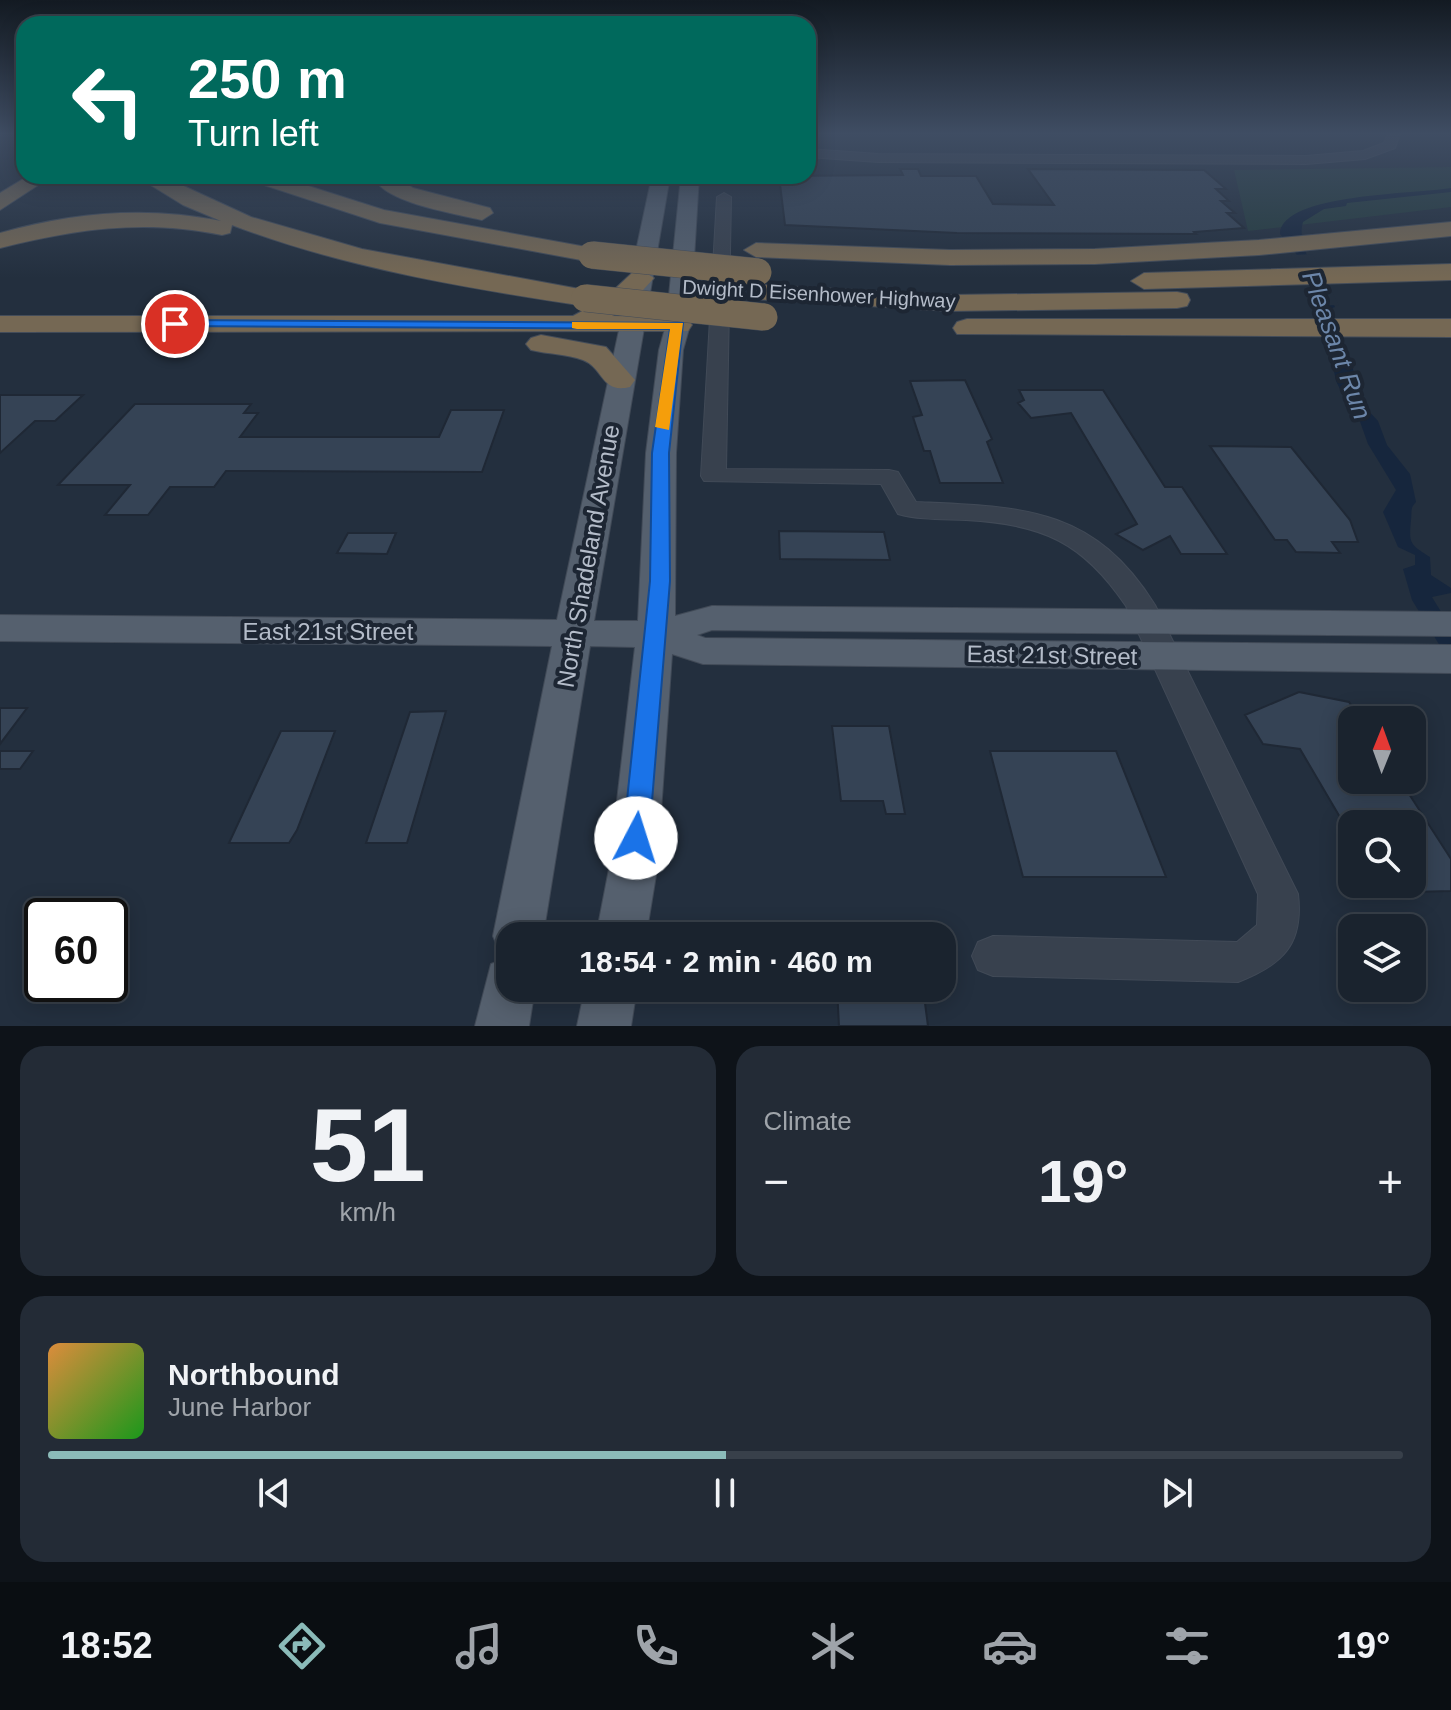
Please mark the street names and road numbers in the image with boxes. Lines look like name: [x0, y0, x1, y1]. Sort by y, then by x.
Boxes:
street label: Dwight D Eisenhower Highway: [682, 276, 956, 312]
street label: North Shadeland Avenue: [552, 422, 624, 690]
street label: East 21st Street: [243, 618, 414, 645]
street label: East 21st Street: [966, 640, 1138, 670]

